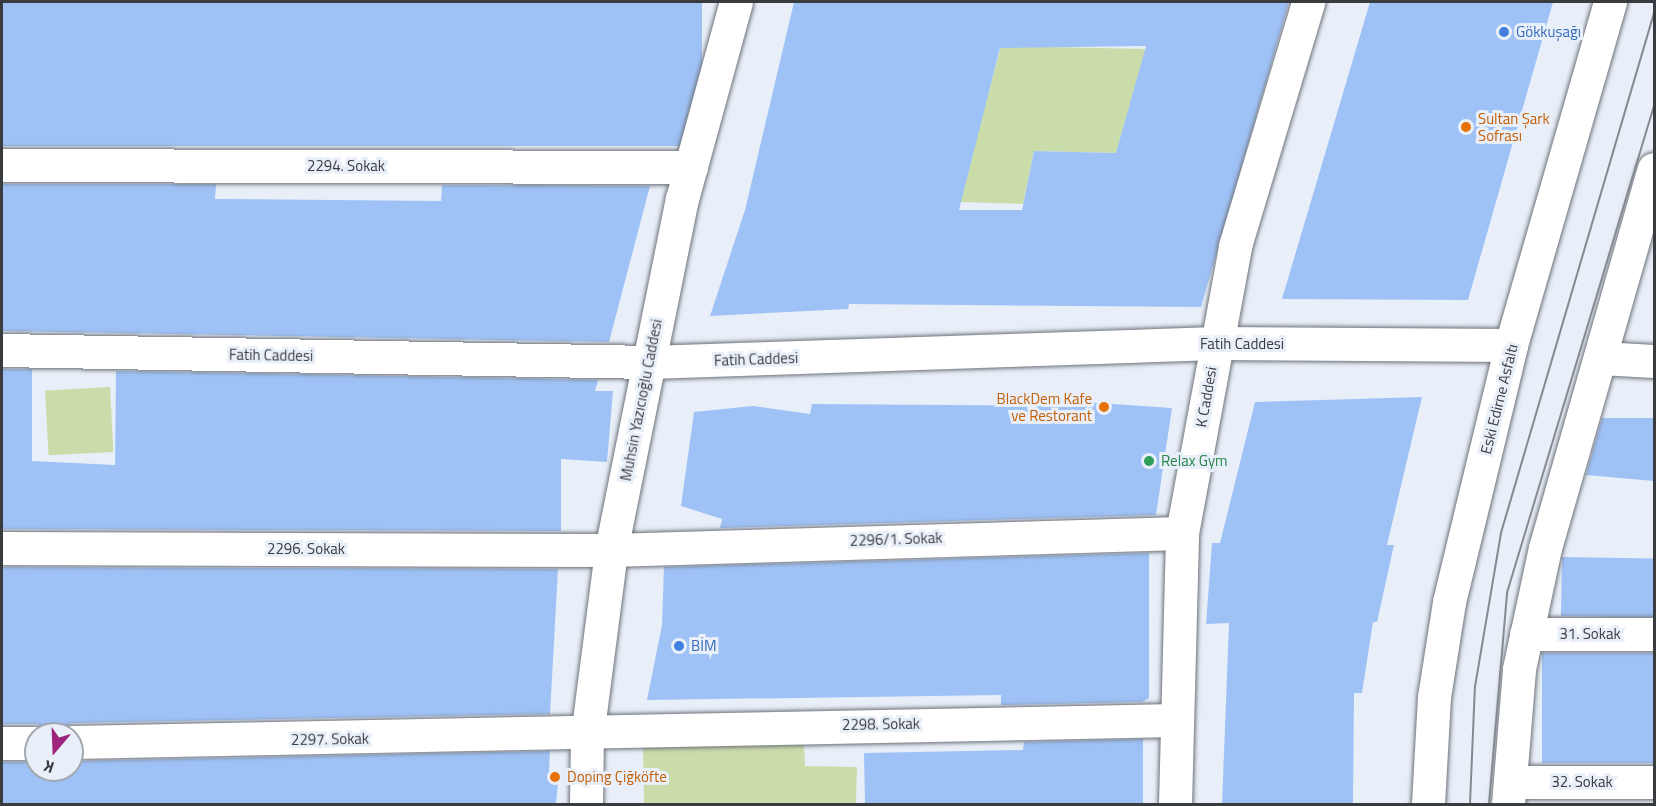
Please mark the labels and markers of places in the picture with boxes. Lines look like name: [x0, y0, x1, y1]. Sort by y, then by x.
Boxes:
place label: Gökkuşağı: [1516, 23, 1581, 41]
marker: Gökkuşağı: [1497, 25, 1511, 39]
place label: Sultan Şark Sofrası: [1478, 109, 1550, 144]
marker: Sultan Şark Sofrası: [1459, 120, 1473, 134]
place label: BlackDem Kafe ve Restorant: [997, 389, 1092, 424]
marker: BlackDem Kafe ve Restorant: [1097, 400, 1111, 414]
place label: Relax Gym: [1161, 452, 1228, 470]
marker: Relax Gym: [1142, 454, 1156, 468]
place label: BİM: [691, 637, 717, 655]
marker: BİM: [672, 639, 686, 653]
place label: Doping Çiğköfte: [567, 768, 667, 786]
marker: Doping Çiğköfte: [548, 770, 562, 784]

